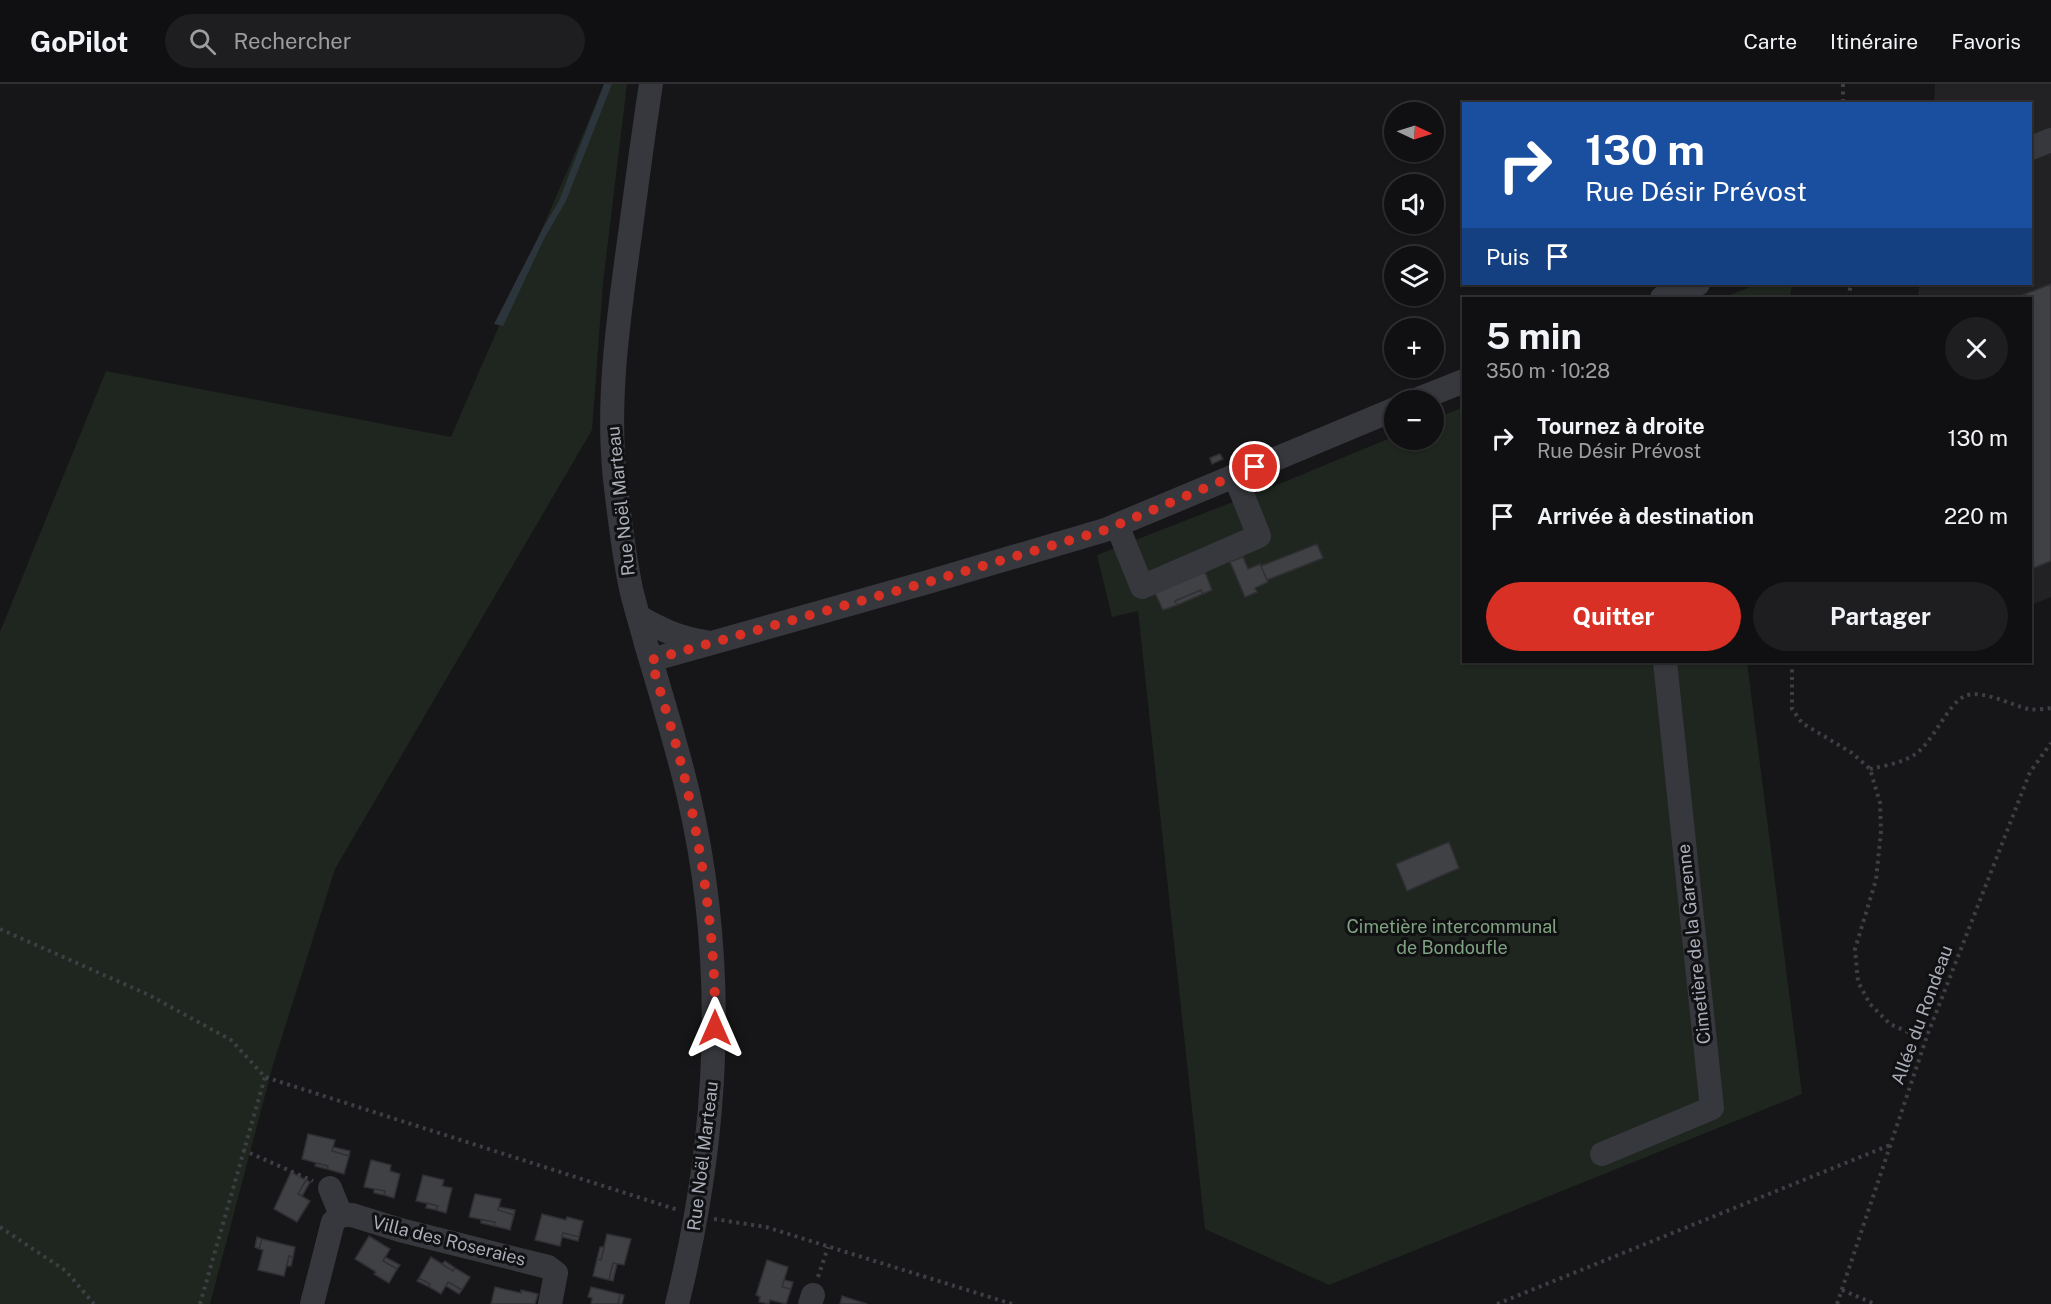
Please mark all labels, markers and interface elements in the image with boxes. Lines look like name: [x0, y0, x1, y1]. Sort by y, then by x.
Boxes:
search box: [165, 14, 585, 68]
text: GoPilot: [30, 25, 129, 58]
icon: search: [186, 25, 219, 58]
text: Rechercher: [234, 28, 351, 54]
text: Carte: [1743, 29, 1797, 54]
text: Itinéraire: [1830, 29, 1918, 54]
text: Favoris: [1951, 29, 2021, 54]
north arrow: [1384, 102, 1444, 162]
map controls: [1384, 102, 1444, 450]
text: 130 m: [1585, 125, 1705, 174]
icon: right: [1486, 126, 1564, 204]
button: sound: [1384, 174, 1444, 234]
text: Rue Désir Prévost: [1585, 175, 1807, 207]
icon: arrive: [1541, 240, 1574, 273]
text: Puis: [1486, 244, 1529, 270]
button: layers: [1384, 246, 1444, 306]
text: 5 min: [1486, 315, 1582, 357]
button: close: [1945, 317, 2008, 380]
button: +: [1384, 318, 1444, 378]
text: 350 m · 10:28: [1486, 359, 1610, 383]
button: −: [1384, 390, 1444, 450]
text: Tournez à droite: [1537, 413, 1705, 439]
icon: right: [1486, 422, 1519, 455]
street label: Rue Noël Marteau: [602, 425, 639, 577]
text: 130 m: [1947, 425, 2008, 451]
text: Rue Désir Prévost: [1537, 439, 1701, 463]
pin: [1229, 441, 1280, 492]
icon: arrive: [1238, 450, 1271, 483]
icon: arrive: [1486, 500, 1519, 533]
text: Arrivée à destination: [1537, 503, 1754, 529]
text: 220 m: [1944, 503, 2008, 529]
button: Quitter: [1486, 582, 1741, 651]
button: Partager: [1753, 582, 2008, 651]
street label: Cimetière de la Garenne: [1673, 843, 1714, 1045]
park label: Cimetière intercommunal de Bondoufle: [1346, 916, 1558, 958]
street label: Allée du Rondeau: [1887, 942, 1956, 1087]
position arrow: [683, 996, 747, 1060]
street label: Rue Noël Marteau: [683, 1080, 722, 1232]
street label: Villa des Roseraies: [370, 1211, 528, 1270]

